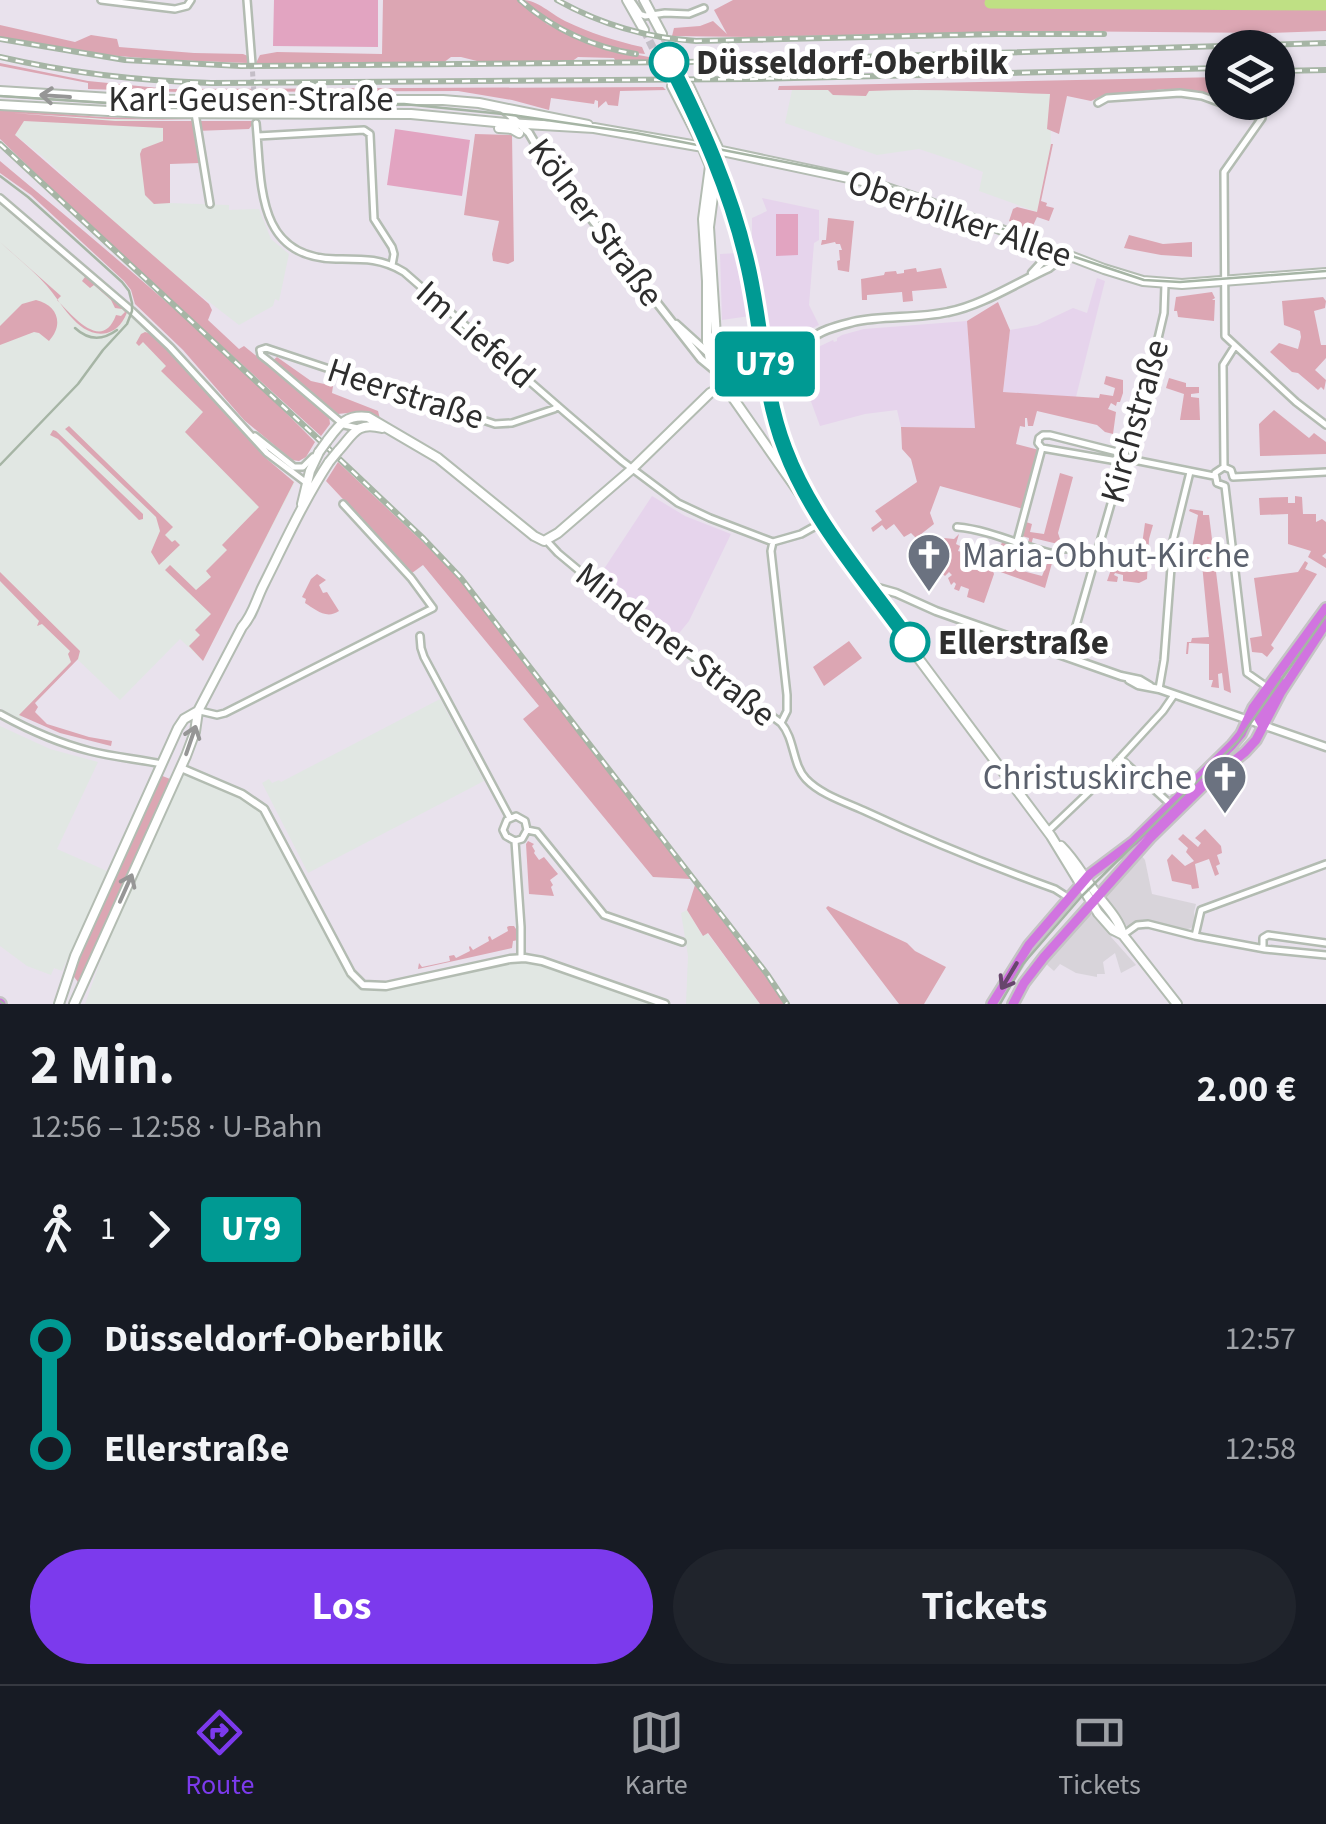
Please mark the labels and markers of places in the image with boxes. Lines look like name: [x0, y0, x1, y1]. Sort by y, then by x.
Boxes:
place label: Düsseldorf-Oberbilk: [696, 38, 1009, 88]
marker: Düsseldorf-Oberbilk: [650, 43, 688, 81]
place label: Maria-Obhut-Kirche: [962, 531, 1250, 581]
church icon: Maria-Obhut-Kirche: [906, 532, 952, 593]
place label: Ellerstraße: [938, 618, 1109, 668]
marker: Ellerstraße: [891, 623, 929, 661]
place label: Christuskirche: [983, 753, 1192, 803]
church icon: Christuskirche: [1202, 754, 1248, 815]

